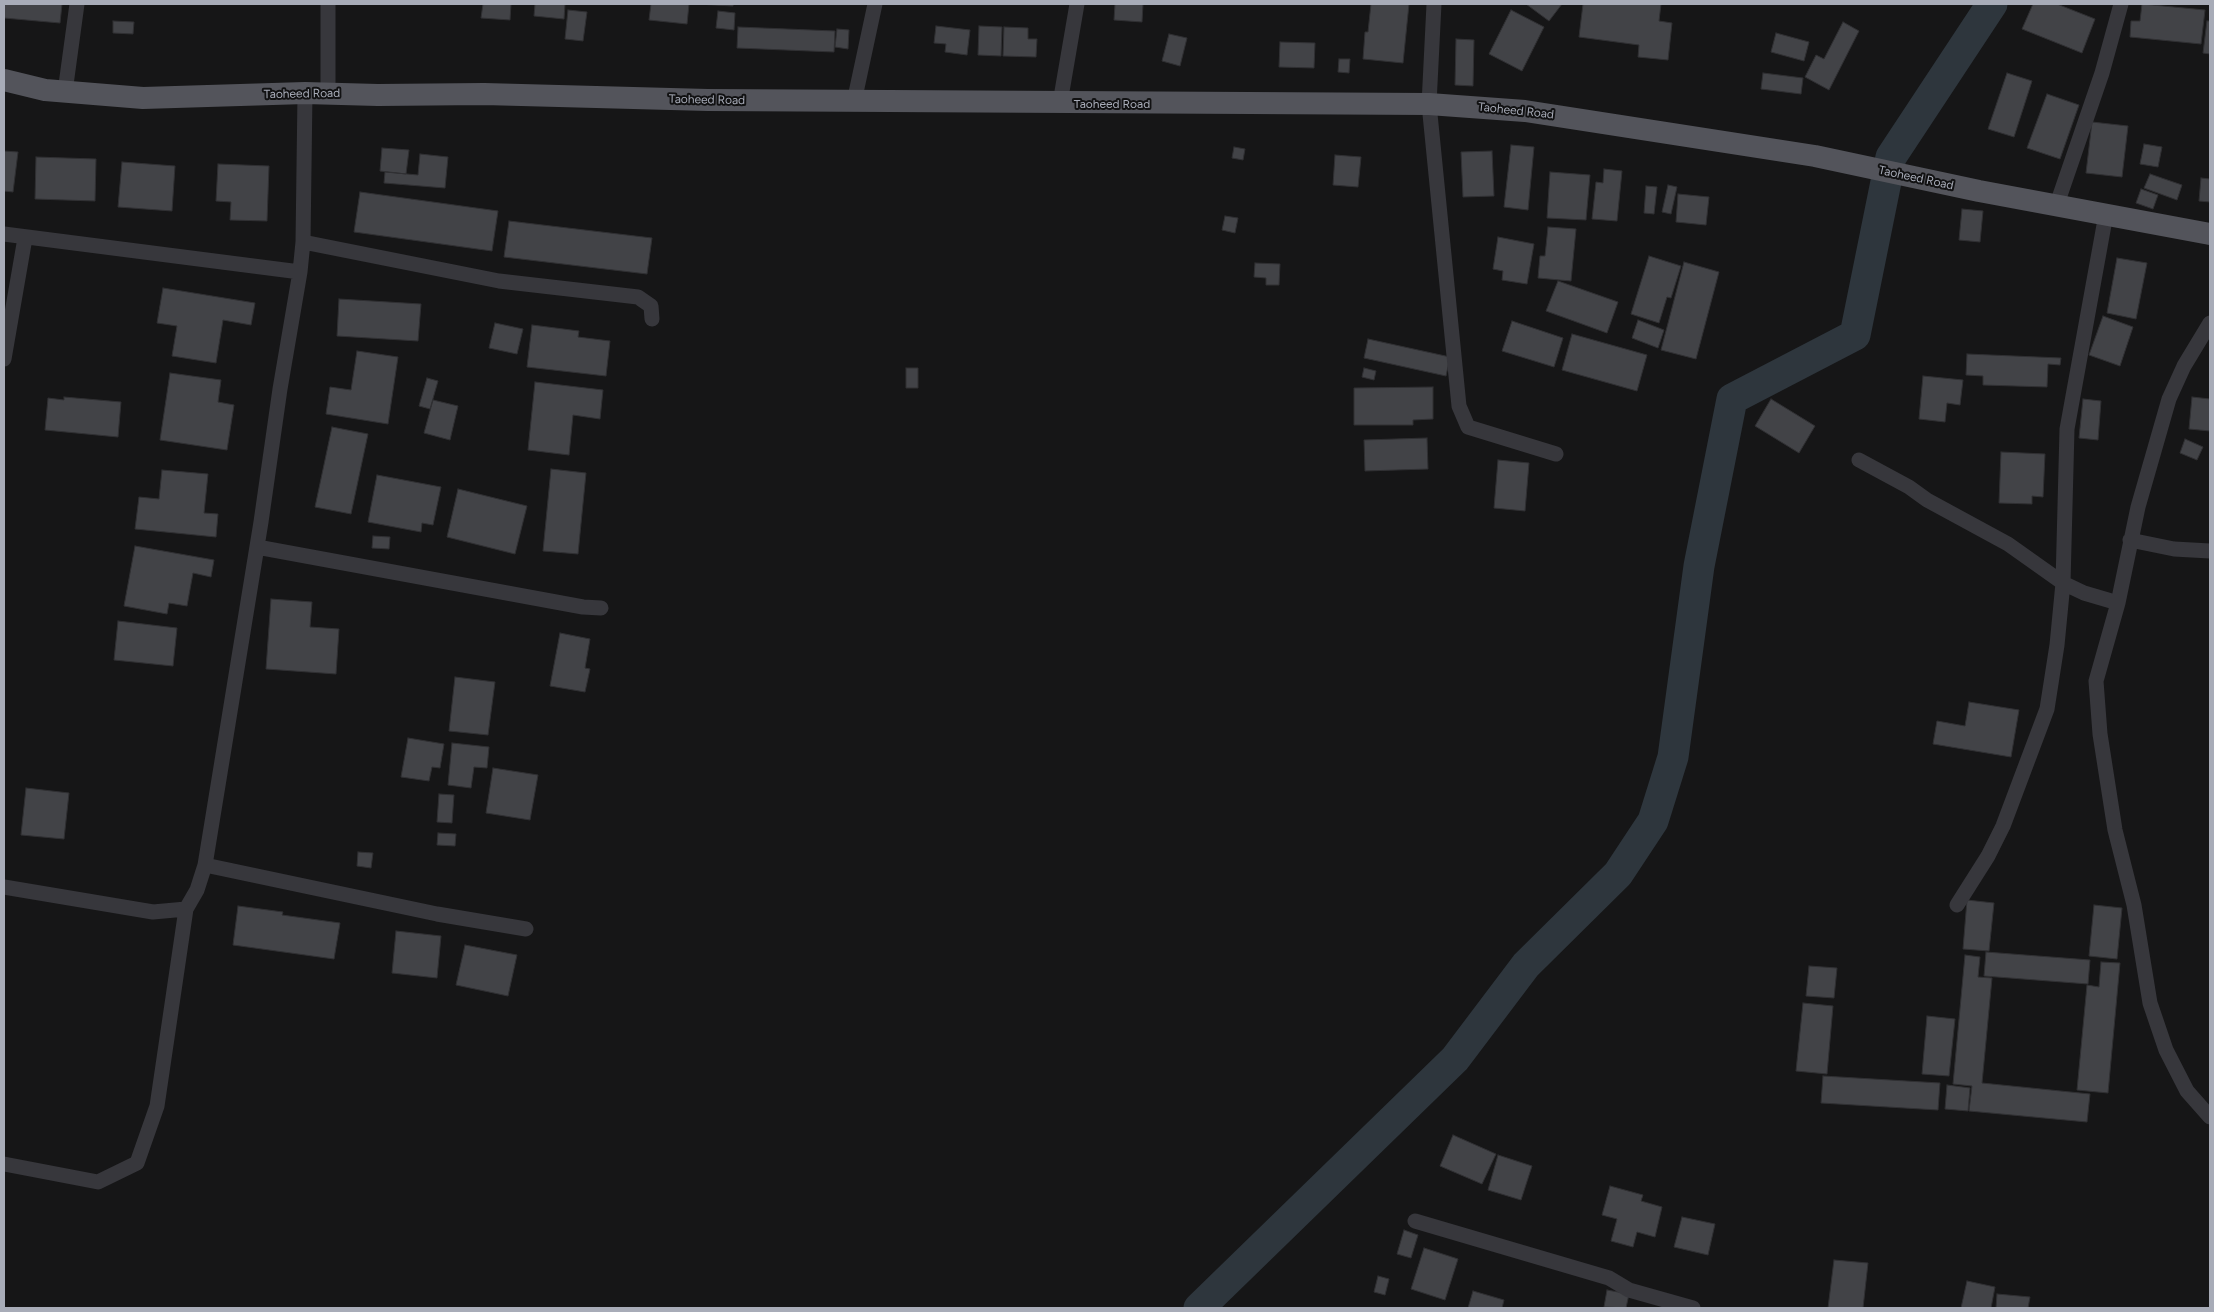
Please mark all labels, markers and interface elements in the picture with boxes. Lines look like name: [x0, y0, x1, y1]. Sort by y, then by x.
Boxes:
street label: Taoheed Road: [264, 86, 340, 102]
street label: Taoheed Road: [669, 92, 745, 108]
street label: Taoheed Road: [1074, 97, 1150, 111]
street label: Taoheed Road: [1477, 100, 1555, 122]
street label: Taoheed Road: [1877, 163, 1955, 193]

